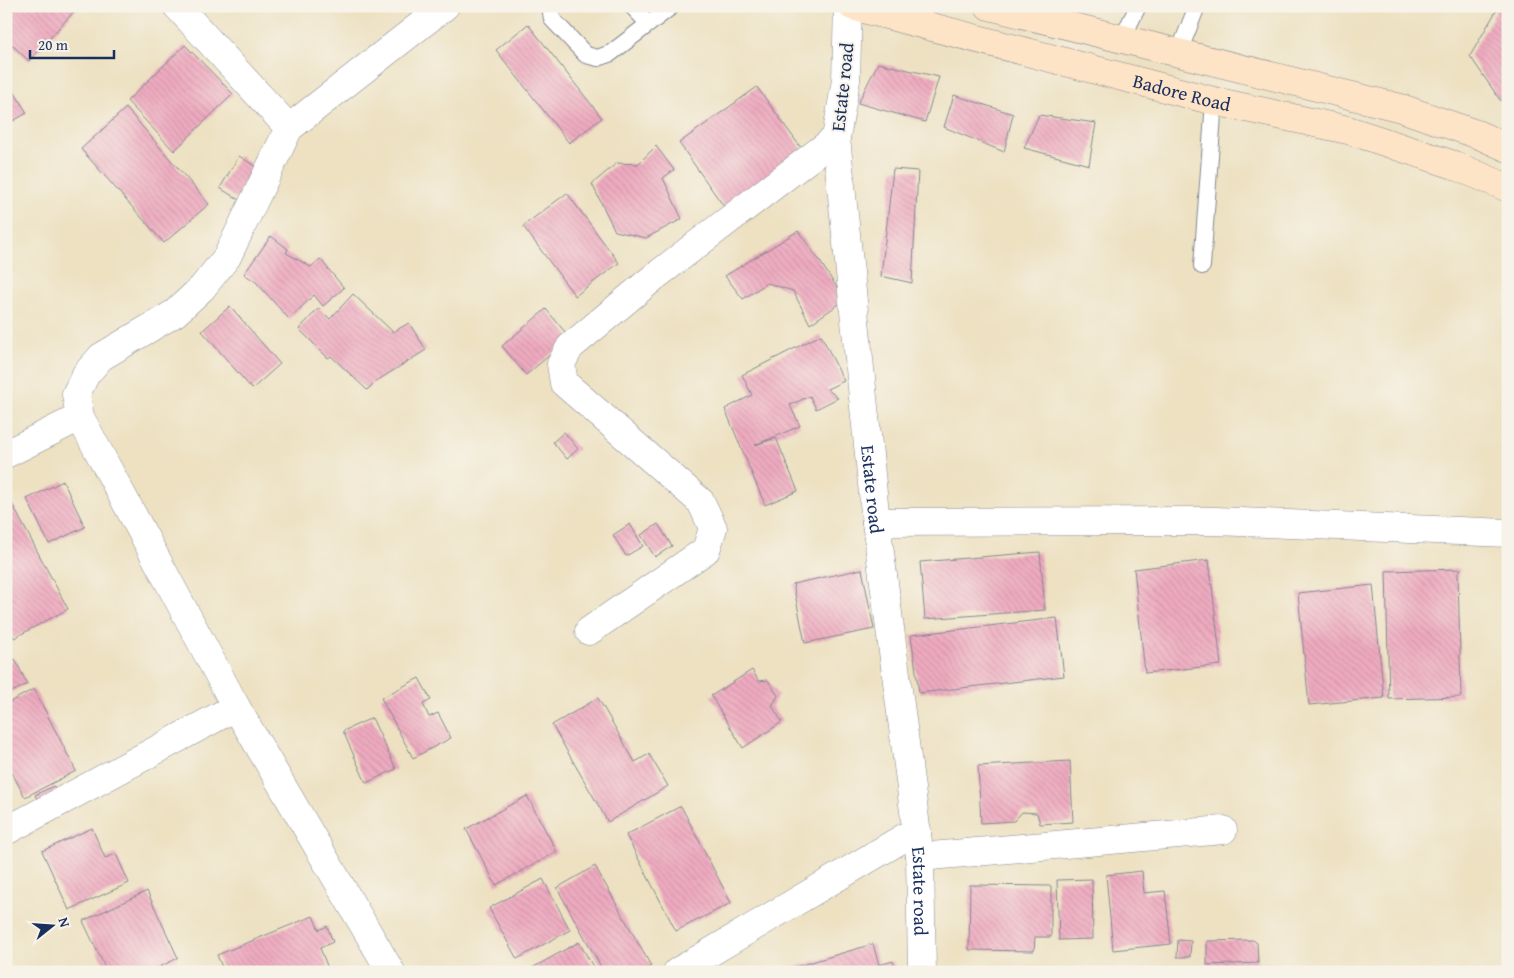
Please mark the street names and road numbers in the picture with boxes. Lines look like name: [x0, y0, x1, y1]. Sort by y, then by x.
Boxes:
street label: Estate road: [823, 40, 861, 133]
street label: Badore Road: [1130, 66, 1234, 118]
street label: Estate road: [854, 443, 892, 536]
street label: Estate road: [905, 845, 935, 937]

